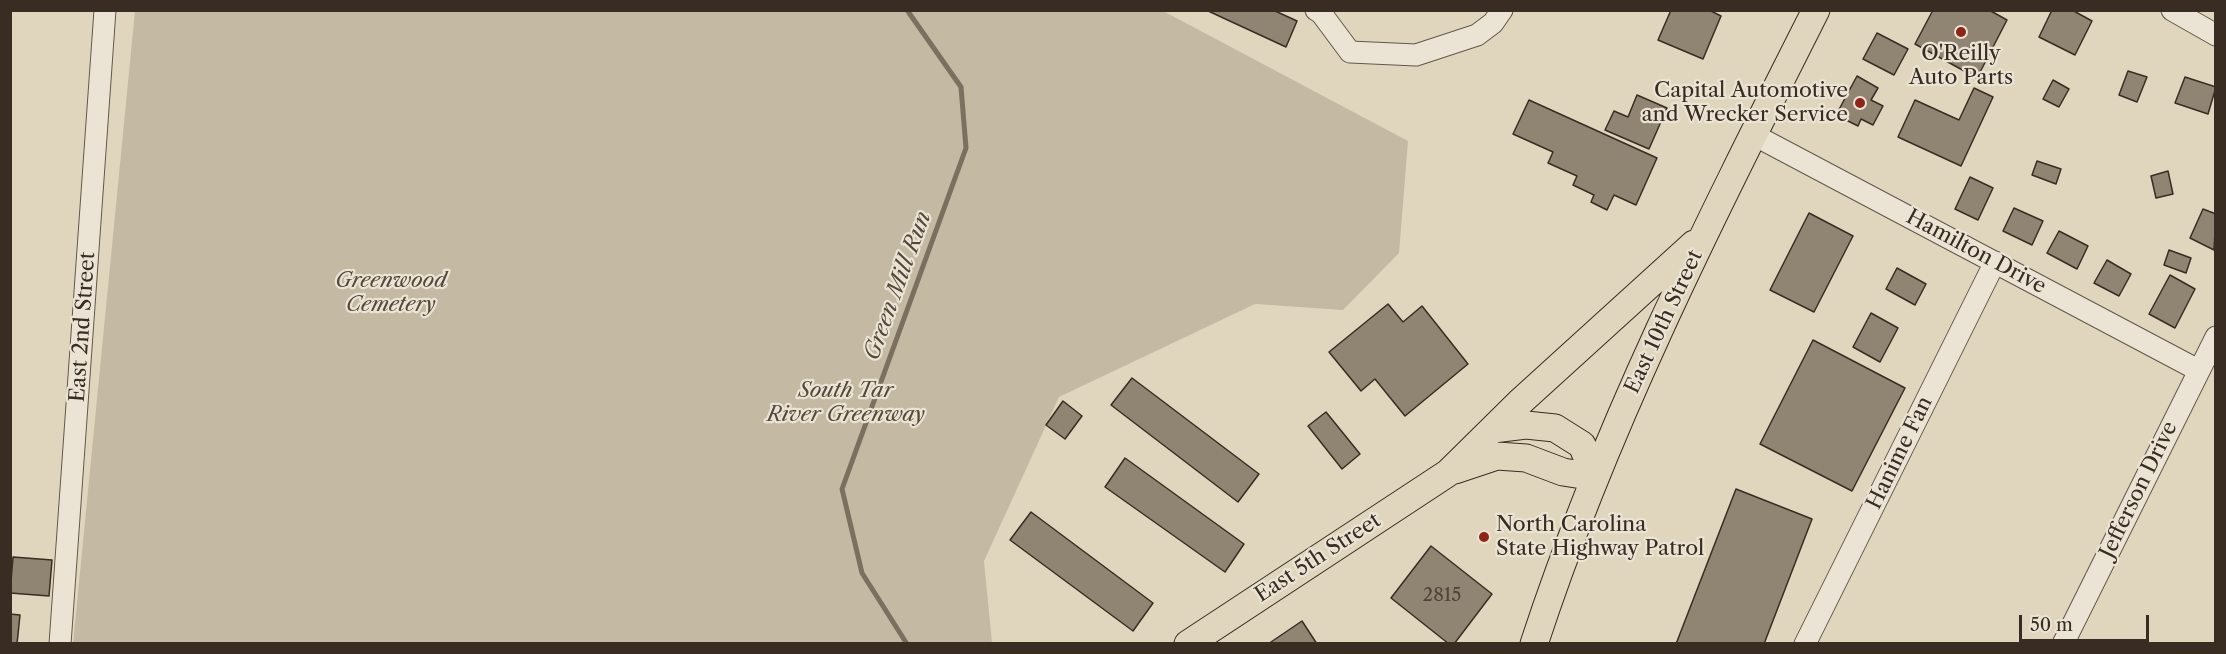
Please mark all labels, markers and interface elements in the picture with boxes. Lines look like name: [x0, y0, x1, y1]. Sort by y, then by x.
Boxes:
marker: O'Reilly Auto Parts: [1954, 25, 1968, 39]
place label: O'Reilly Auto Parts: [1909, 41, 2013, 91]
place label: Capital Automotive and Wrecker Service: [1641, 78, 1848, 128]
marker: Capital Automotive and Wrecker Service: [1853, 96, 1867, 110]
street label: Hamilton Drive: [1902, 205, 2050, 299]
water label: Green Mill Run: [859, 208, 937, 364]
street label: East 10th Street: [1620, 246, 1708, 398]
street label: East 2nd Street: [65, 251, 101, 403]
park label: Greenwood Cemetery: [335, 268, 447, 318]
park label: South Tar River Greenway: [767, 378, 925, 428]
street label: Hanime Fan: [1862, 392, 1938, 514]
street label: Jefferson Drive: [2095, 417, 2183, 563]
street label: East 5th Street: [1250, 508, 1386, 608]
place label: North Carolina State Highway Patrol: [1496, 512, 1704, 562]
marker: North Carolina State Highway Patrol: [1477, 530, 1491, 544]
house number: 2815: [1423, 585, 1461, 607]
scale bar: [2022, 603, 2152, 641]
text: 50 m: [2030, 614, 2073, 636]

